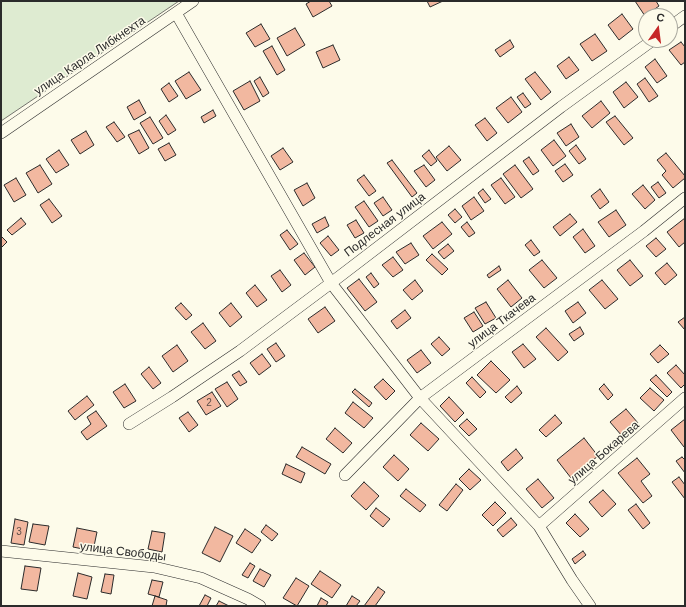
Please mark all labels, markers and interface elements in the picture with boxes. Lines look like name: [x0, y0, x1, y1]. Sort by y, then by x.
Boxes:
north arrow: [638, 8, 678, 48]
text: С: [655, 11, 666, 24]
street label: улица Карла Либкнехта: [32, 13, 148, 99]
street label: Подлесная улица: [342, 190, 428, 260]
street label: улица Ткачева: [465, 291, 539, 351]
house number: 2: [206, 397, 212, 409]
street label: улица Бокарева: [566, 418, 642, 488]
house number: 3: [16, 526, 22, 538]
street label: улица Свободы: [79, 540, 167, 564]

